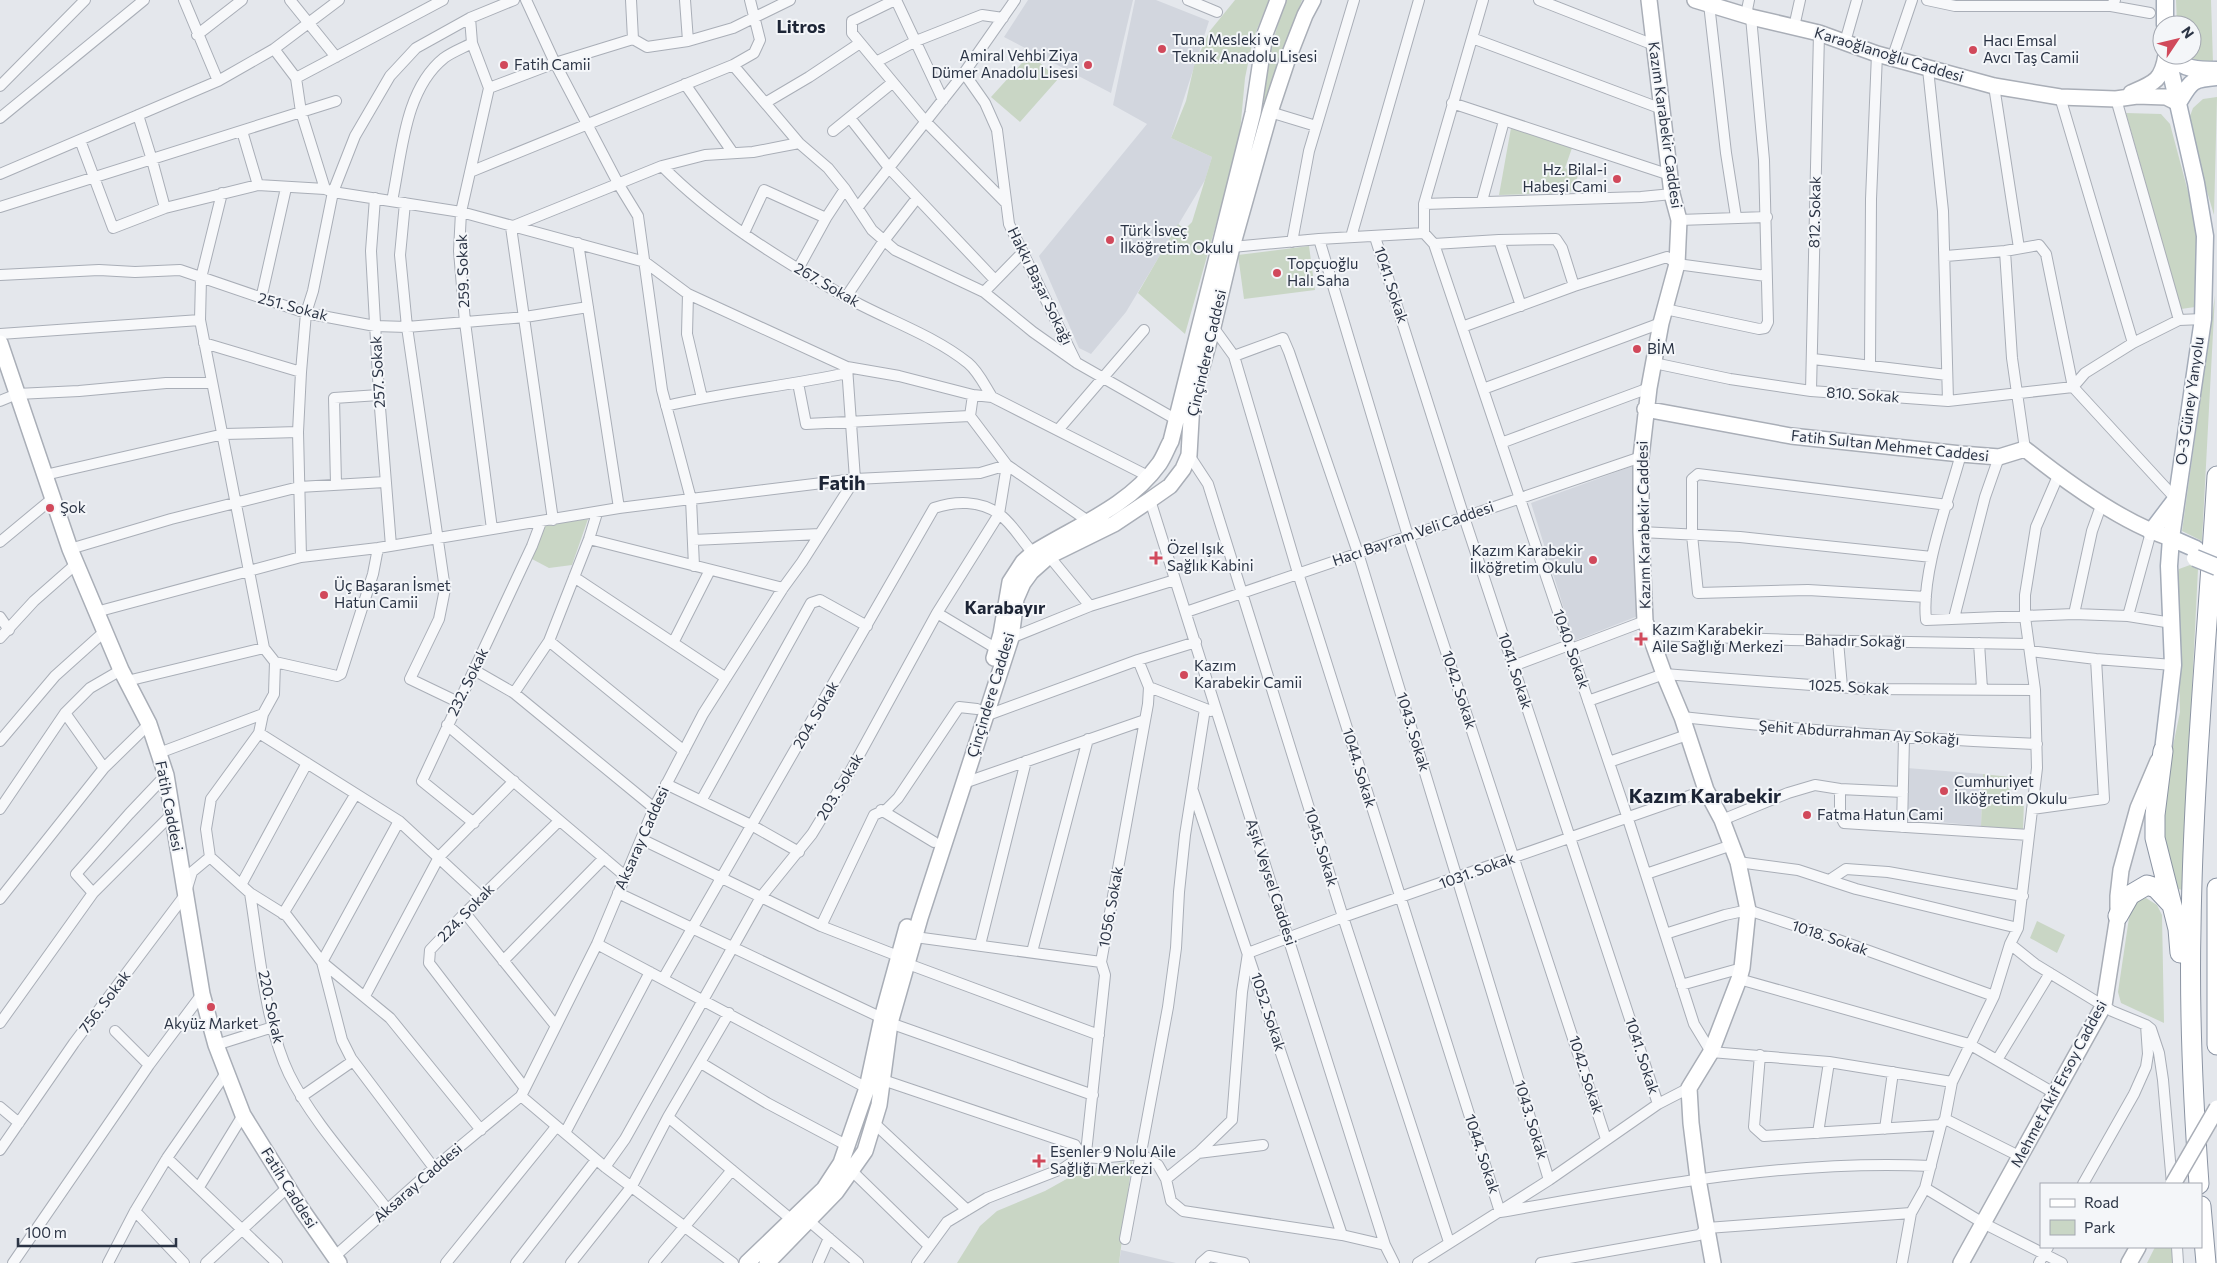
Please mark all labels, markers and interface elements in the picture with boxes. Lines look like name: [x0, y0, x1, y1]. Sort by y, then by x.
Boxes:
district label: Litros: [776, 15, 826, 37]
north arrow: [2152, 15, 2202, 65]
street label: Karaoğlanoğlu Caddesi: [1812, 23, 1966, 85]
text: N: [2178, 23, 2198, 41]
place label: Tuna Mesleki ve Teknik Anadolu Lisesi: [1172, 30, 1317, 65]
place label: Hacı Emsal Avcı Taş Camii: [1983, 31, 2079, 66]
street label: Kazım Karabekir Caddesi: [1645, 40, 1687, 210]
marker: Tuna Mesleki ve Teknik Anadolu Lisesi: [1156, 43, 1168, 55]
marker: Hacı Emsal Avcı Taş Camii: [1967, 44, 1979, 56]
place label: Amiral Vehbi Ziya Dümer Anadolu Lisesi: [931, 46, 1078, 81]
place label: Fatih Camii: [514, 55, 591, 73]
marker: Fatih Camii: [498, 59, 510, 71]
marker: Amiral Vehbi Ziya Dümer Anadolu Lisesi: [1082, 59, 1094, 71]
place label: Hz. Bilal-i Habeşi Cami: [1523, 160, 1607, 195]
marker: Hz. Bilal-i Habeşi Cami: [1611, 173, 1623, 185]
street label: 812. Sokak: [1804, 176, 1824, 248]
place label: Türk İsveç İlköğretim Okulu: [1120, 221, 1233, 256]
street label: Hakkı Başar Sokağı: [1005, 224, 1077, 347]
street label: 259. Sokak: [452, 234, 472, 308]
marker: Türk İsveç İlköğretim Okulu: [1104, 234, 1116, 246]
street label: 1041. Sokak: [1371, 244, 1413, 325]
place label: Topçuoğlu Halı Saha: [1287, 254, 1358, 289]
street label: 267. Sokak: [792, 258, 863, 310]
marker: Topçuoğlu Halı Saha: [1271, 267, 1283, 279]
street label: 251. Sokak: [256, 288, 330, 324]
street label: Çinçindere Caddesi: [1183, 288, 1229, 418]
street label: O-3 Güney Yanyolu: [2171, 335, 2207, 466]
street label: 257. Sokak: [366, 336, 388, 409]
place label: BİM: [1647, 339, 1675, 357]
marker: BİM: [1631, 343, 1643, 355]
street label: 810. Sokak: [1826, 382, 1900, 406]
street label: Fatih Sultan Mehmet Caddesi: [1790, 426, 1990, 464]
street label: Kazım Karabekir Caddesi: [1633, 441, 1653, 609]
district label: Fatih: [818, 470, 866, 494]
street label: Hacı Bayram Veli Caddesi: [1330, 497, 1496, 569]
place label: Şok: [60, 498, 86, 516]
marker: Şok: [44, 502, 56, 514]
place label: Özel Işık Sağlık Kabini: [1167, 539, 1254, 574]
place label: Kazım Karabekir İlköğretim Okulu: [1470, 541, 1583, 576]
marker: Özel Işık Sağlık Kabini: [1149, 551, 1163, 565]
marker: Kazım Karabekir İlköğretim Okulu: [1587, 554, 1599, 566]
place label: Üç Başaran İsmet Hatun Camii: [334, 576, 451, 611]
marker: Üç Başaran İsmet Hatun Camii: [318, 589, 330, 601]
district label: Karabayır: [964, 596, 1046, 618]
street label: 1040. Sokak: [1550, 606, 1594, 691]
place label: Kazım Karabekir Aile Sağlığı Merkezi: [1652, 620, 1783, 655]
street label: Çinçindere Caddesi: [962, 630, 1018, 759]
street label: 1041. Sokak: [1495, 630, 1537, 711]
street label: Bahadır Sokağı: [1804, 630, 1906, 650]
marker: Kazım Karabekir Aile Sağlığı Merkezi: [1634, 632, 1648, 646]
street label: 232. Sokak: [443, 645, 491, 719]
street label: 1042. Sokak: [1439, 648, 1481, 731]
place label: Kazım Karabekir Camii: [1194, 656, 1302, 691]
marker: Kazım Karabekir Camii: [1178, 669, 1190, 681]
street label: 1025. Sokak: [1808, 675, 1890, 697]
street label: 204. Sokak: [789, 677, 842, 752]
street label: 1043. Sokak: [1393, 690, 1435, 773]
street label: Şehit Abdurrahman Ay Sokağı: [1758, 716, 1960, 748]
street label: 1044. Sokak: [1339, 726, 1381, 810]
street label: 203. Sokak: [812, 750, 866, 823]
street label: Fatih Caddesi: [152, 759, 188, 853]
place label: Cumhuriyet İlköğretim Okulu: [1954, 772, 2067, 807]
street label: Aksaray Caddesi: [610, 783, 672, 892]
district label: Kazım Karabekir: [1629, 783, 1781, 807]
marker: Cumhuriyet İlköğretim Okulu: [1938, 785, 1950, 797]
street label: 1045. Sokak: [1301, 805, 1343, 888]
place label: Fatma Hatun Cami: [1817, 805, 1943, 823]
marker: Fatma Hatun Cami: [1801, 809, 1813, 821]
street label: Aşık Veysel Caddesi: [1243, 816, 1301, 947]
street label: 1031. Sokak: [1436, 848, 1517, 892]
street label: 1056. Sokak: [1094, 865, 1126, 949]
street label: 224. Sokak: [433, 880, 497, 945]
street label: 1018. Sokak: [1790, 916, 1871, 959]
street label: 756. Sokak: [75, 967, 134, 1036]
street label: 220. Sokak: [255, 969, 289, 1045]
street label: 1052. Sokak: [1248, 970, 1290, 1053]
street label: Mehmet Akif Ersoy Caddesi: [2006, 997, 2110, 1170]
marker: Akyüz Market: [205, 1001, 217, 1013]
place label: Akyüz Market: [164, 1014, 258, 1032]
street label: 1041. Sokak: [1622, 1015, 1664, 1096]
street label: 1042. Sokak: [1566, 1033, 1608, 1116]
street label: 1043. Sokak: [1511, 1078, 1553, 1161]
street label: 1044. Sokak: [1462, 1112, 1504, 1196]
street label: Aksaray Caddesi: [369, 1139, 465, 1226]
place label: Esenler 9 Nolu Aile Sağlığı Merkezi: [1050, 1142, 1176, 1177]
street label: Fatih Caddesi: [258, 1144, 322, 1231]
marker: Esenler 9 Nolu Aile Sağlığı Merkezi: [1032, 1154, 1046, 1168]
legend: [2040, 1183, 2202, 1248]
text: Road: [2084, 1193, 2119, 1211]
scale bar: [18, 1216, 175, 1248]
text: Park: [2084, 1218, 2115, 1236]
text: 100 m: [25, 1223, 67, 1241]

